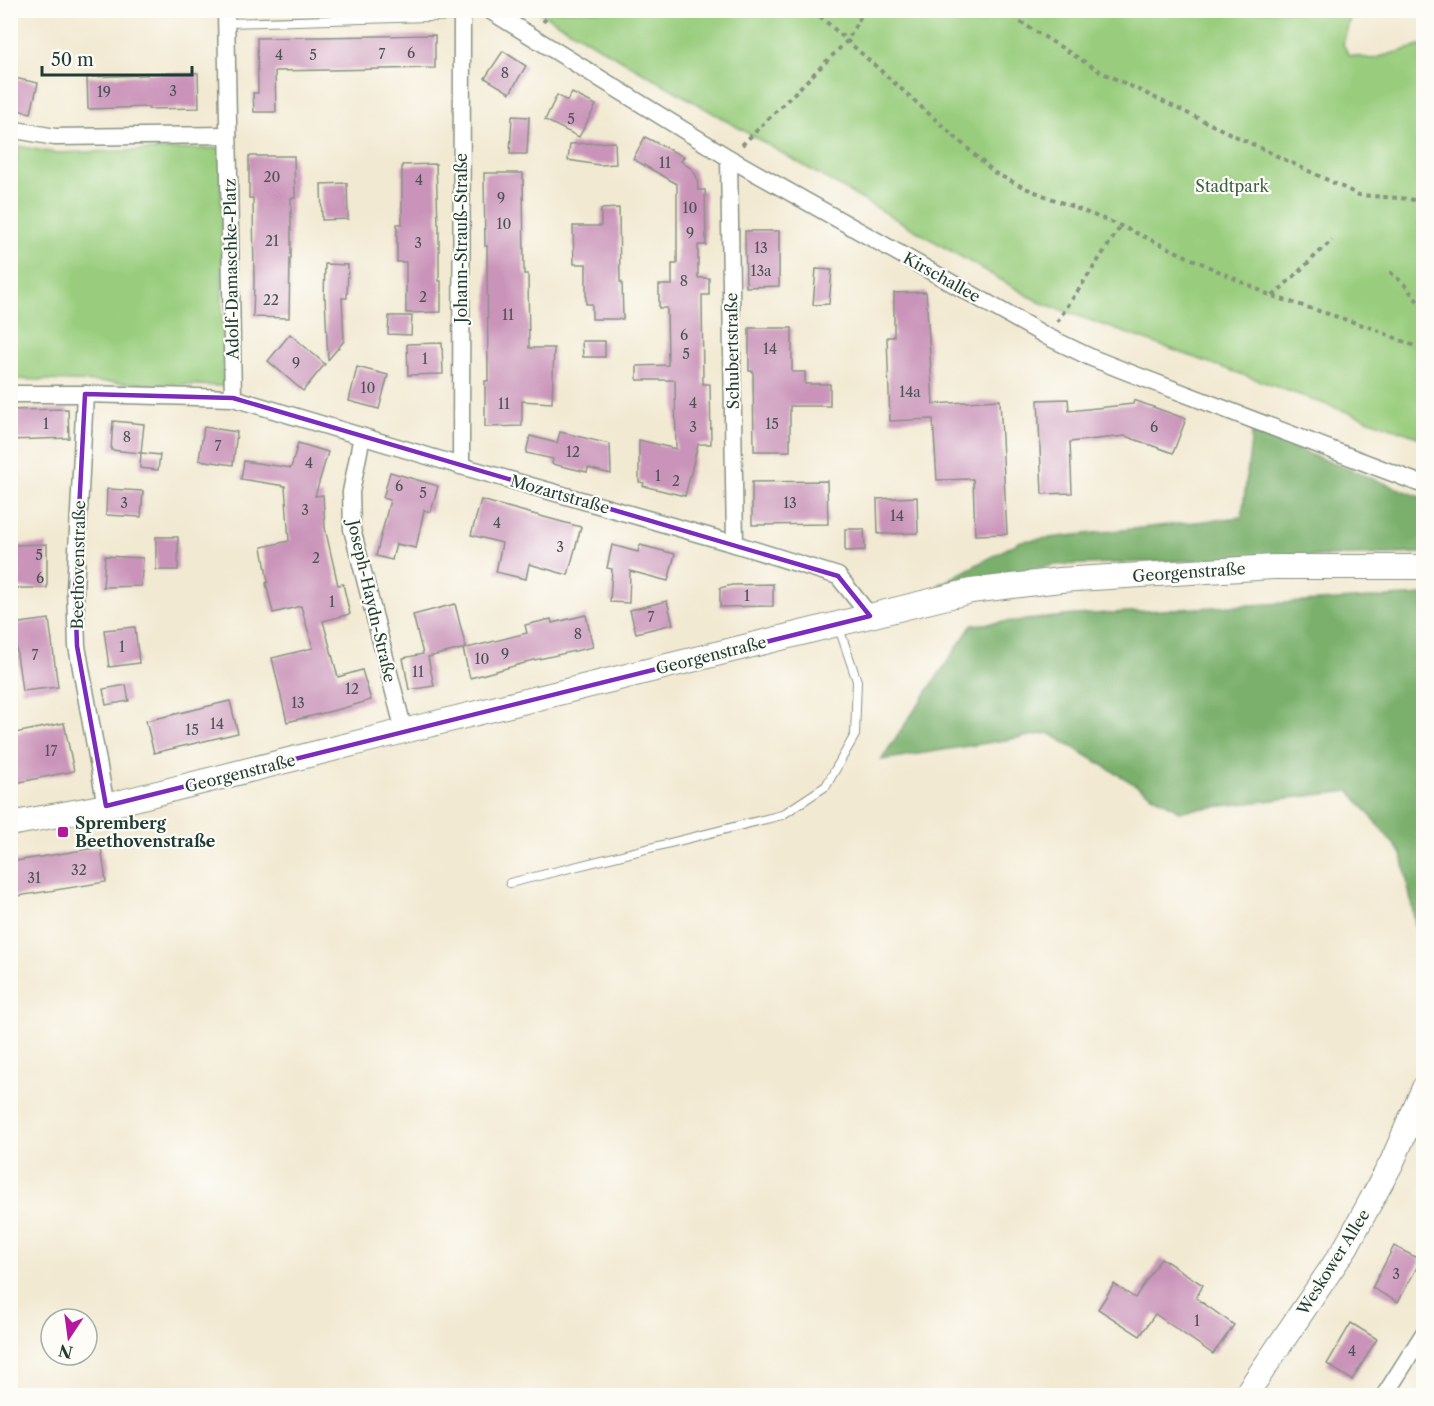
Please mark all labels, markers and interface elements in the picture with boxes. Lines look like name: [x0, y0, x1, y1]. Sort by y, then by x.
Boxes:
scale bar: [42, 39, 192, 77]
house number: 6: [407, 44, 415, 62]
house number: 7: [379, 45, 386, 63]
house number: 4: [275, 46, 283, 64]
house number: 5: [309, 46, 317, 64]
text: 50 m: [51, 49, 94, 71]
house number: 8: [501, 64, 509, 82]
house number: 3: [169, 82, 177, 100]
house number: 19: [97, 83, 111, 101]
house number: 5: [567, 110, 575, 128]
street label: Johann-Strauß-Straße: [451, 153, 471, 326]
house number: 11: [659, 154, 671, 172]
house number: 20: [264, 168, 281, 186]
house number: 4: [415, 171, 423, 189]
park label: Stadtpark: [1195, 176, 1269, 196]
street label: Adolf-Damaschke-Platz: [219, 178, 243, 361]
house number: 9: [497, 189, 505, 207]
house number: 10: [683, 199, 697, 217]
house number: 10: [497, 215, 511, 233]
house number: 9: [686, 224, 694, 242]
house number: 21: [265, 232, 279, 250]
house number: 3: [414, 234, 422, 252]
house number: 13: [754, 239, 768, 257]
street label: Kirschallee: [900, 248, 984, 306]
house number: 13a: [751, 262, 772, 280]
house number: 8: [680, 272, 688, 290]
house number: 2: [419, 288, 427, 306]
house number: 22: [263, 291, 279, 309]
street label: Schubertstraße: [721, 293, 743, 409]
house number: 11: [502, 306, 514, 324]
house number: 6: [680, 326, 688, 344]
house number: 14: [763, 340, 777, 358]
house number: 5: [682, 345, 690, 363]
house number: 1: [422, 350, 428, 368]
house number: 9: [292, 354, 300, 372]
house number: 10: [361, 379, 375, 397]
house number: 14a: [899, 383, 921, 401]
house number: 4: [689, 394, 697, 412]
house number: 11: [498, 395, 510, 413]
house number: 1: [43, 415, 49, 433]
house number: 15: [765, 415, 779, 433]
house number: 3: [689, 418, 697, 436]
house number: 6: [1150, 418, 1158, 436]
house number: 8: [123, 428, 131, 446]
house number: 7: [215, 437, 222, 455]
house number: 12: [566, 443, 580, 461]
house number: 4: [305, 454, 313, 472]
house number: 1: [655, 467, 661, 485]
street label: Mozartstraße: [508, 470, 612, 518]
house number: 2: [672, 472, 680, 490]
house number: 6: [395, 477, 403, 495]
house number: 5: [419, 484, 427, 502]
house number: 3: [120, 494, 128, 512]
house number: 13: [783, 494, 797, 512]
street label: Beethovenstraße: [67, 500, 89, 630]
house number: 3: [301, 501, 309, 519]
house number: 14: [890, 507, 904, 525]
house number: 4: [493, 514, 501, 532]
street label: Joseph-Haydn-Straße: [343, 515, 400, 684]
house number: 3: [556, 538, 564, 556]
house number: 5: [35, 546, 43, 564]
house number: 2: [312, 549, 320, 567]
street label: Georgenstraße: [1132, 558, 1246, 586]
house number: 6: [36, 569, 44, 587]
house number: 1: [744, 587, 750, 605]
house number: 1: [329, 593, 335, 611]
house number: 7: [648, 608, 655, 626]
house number: 8: [574, 625, 582, 643]
street label: Georgenstraße: [654, 632, 768, 678]
house number: 1: [119, 638, 125, 656]
house number: 9: [501, 645, 509, 663]
house number: 7: [32, 646, 39, 664]
house number: 10: [475, 650, 489, 668]
house number: 11: [412, 663, 424, 681]
house number: 12: [345, 680, 359, 698]
house number: 13: [291, 694, 305, 712]
house number: 14: [210, 715, 224, 733]
house number: 15: [185, 721, 199, 739]
house number: 17: [45, 742, 57, 760]
street label: Georgenstraße: [183, 750, 297, 796]
place label: Spremberg Beethovenstraße: [75, 813, 216, 851]
marker: Spremberg Beethovenstraße: [56, 825, 70, 839]
house number: 32: [71, 861, 87, 879]
house number: 31: [27, 869, 41, 887]
street label: Weskower Allee: [1292, 1205, 1374, 1320]
house number: 3: [1392, 1265, 1400, 1283]
north arrow: [39, 1307, 99, 1367]
house number: 1: [1194, 1312, 1200, 1330]
text: N: [57, 1340, 75, 1363]
house number: 4: [1348, 1342, 1356, 1360]

